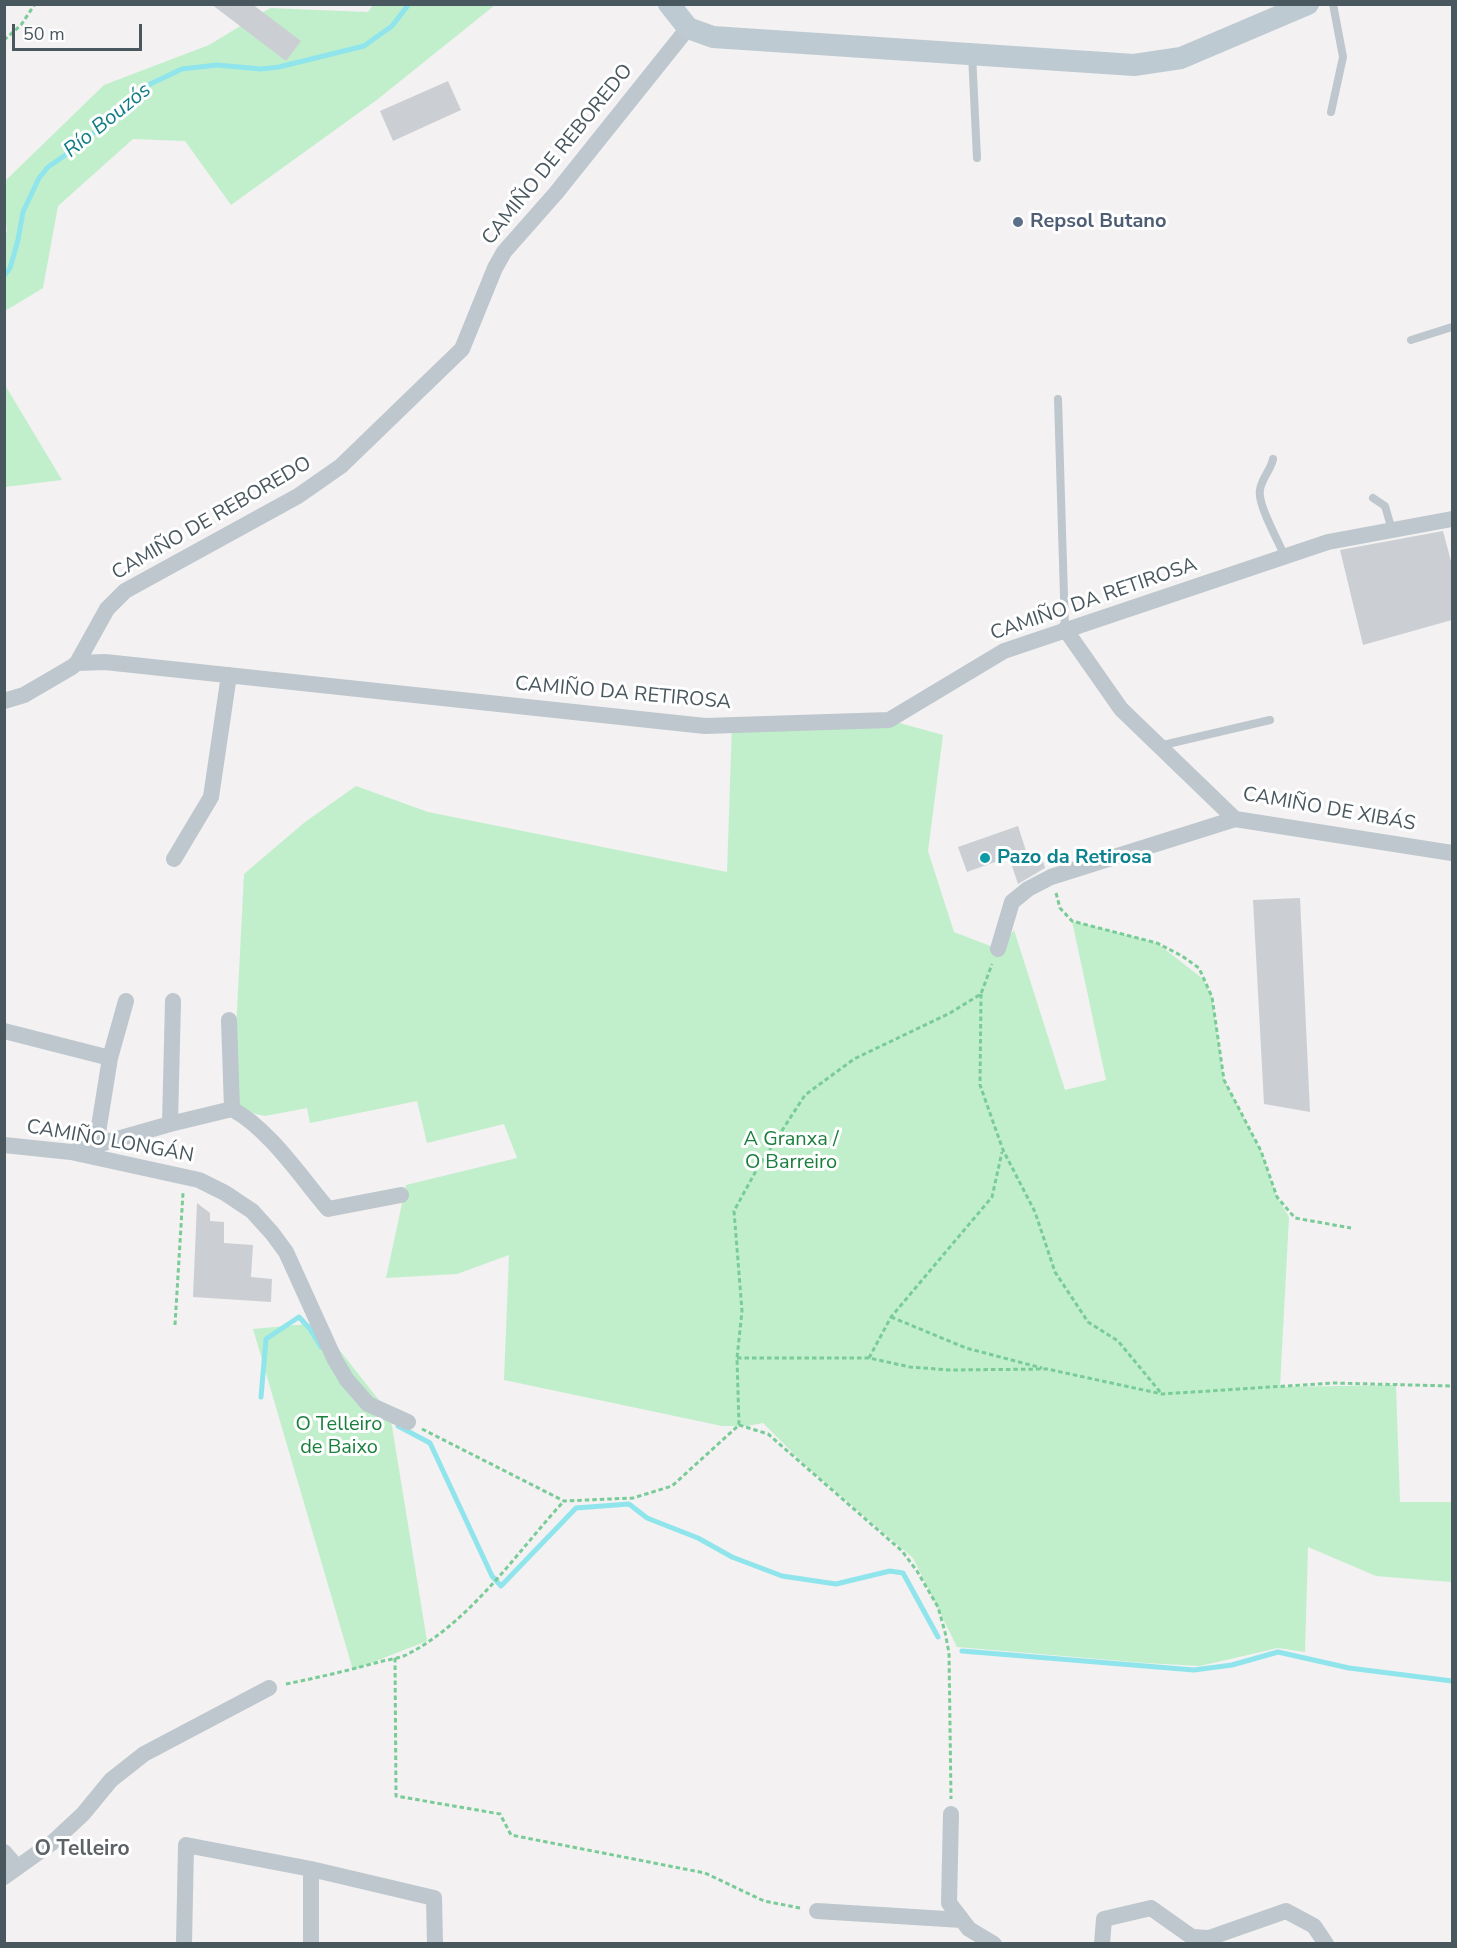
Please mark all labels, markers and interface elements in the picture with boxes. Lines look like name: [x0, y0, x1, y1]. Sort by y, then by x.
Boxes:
scale bar: [15, 12, 146, 50]
text: 50 m: [23, 22, 65, 46]
street label: CAMIÑO DE REBOREDO: [478, 60, 638, 250]
water label: Río Bouzós: [59, 78, 157, 164]
place label: Repsol Butano: [1030, 210, 1167, 234]
marker: Repsol Butano: [1011, 215, 1025, 229]
street label: CAMIÑO DE REBOREDO: [108, 452, 316, 586]
street label: CAMIÑO DA RETIROSA: [988, 553, 1200, 647]
street label: CAMIÑO DA RETIROSA: [514, 673, 732, 715]
street label: CAMIÑO DE XIBÁS: [1241, 783, 1417, 837]
place label: Pazo da Retirosa: [997, 846, 1152, 870]
marker: Pazo da Retirosa: [978, 851, 992, 865]
street label: CAMIÑO LONGÁN: [25, 1115, 195, 1169]
park label: A Granxa / O Barreiro: [743, 1128, 839, 1175]
park label: O Telleiro de Baixo: [296, 1413, 382, 1460]
district label: O Telleiro: [34, 1837, 130, 1863]

